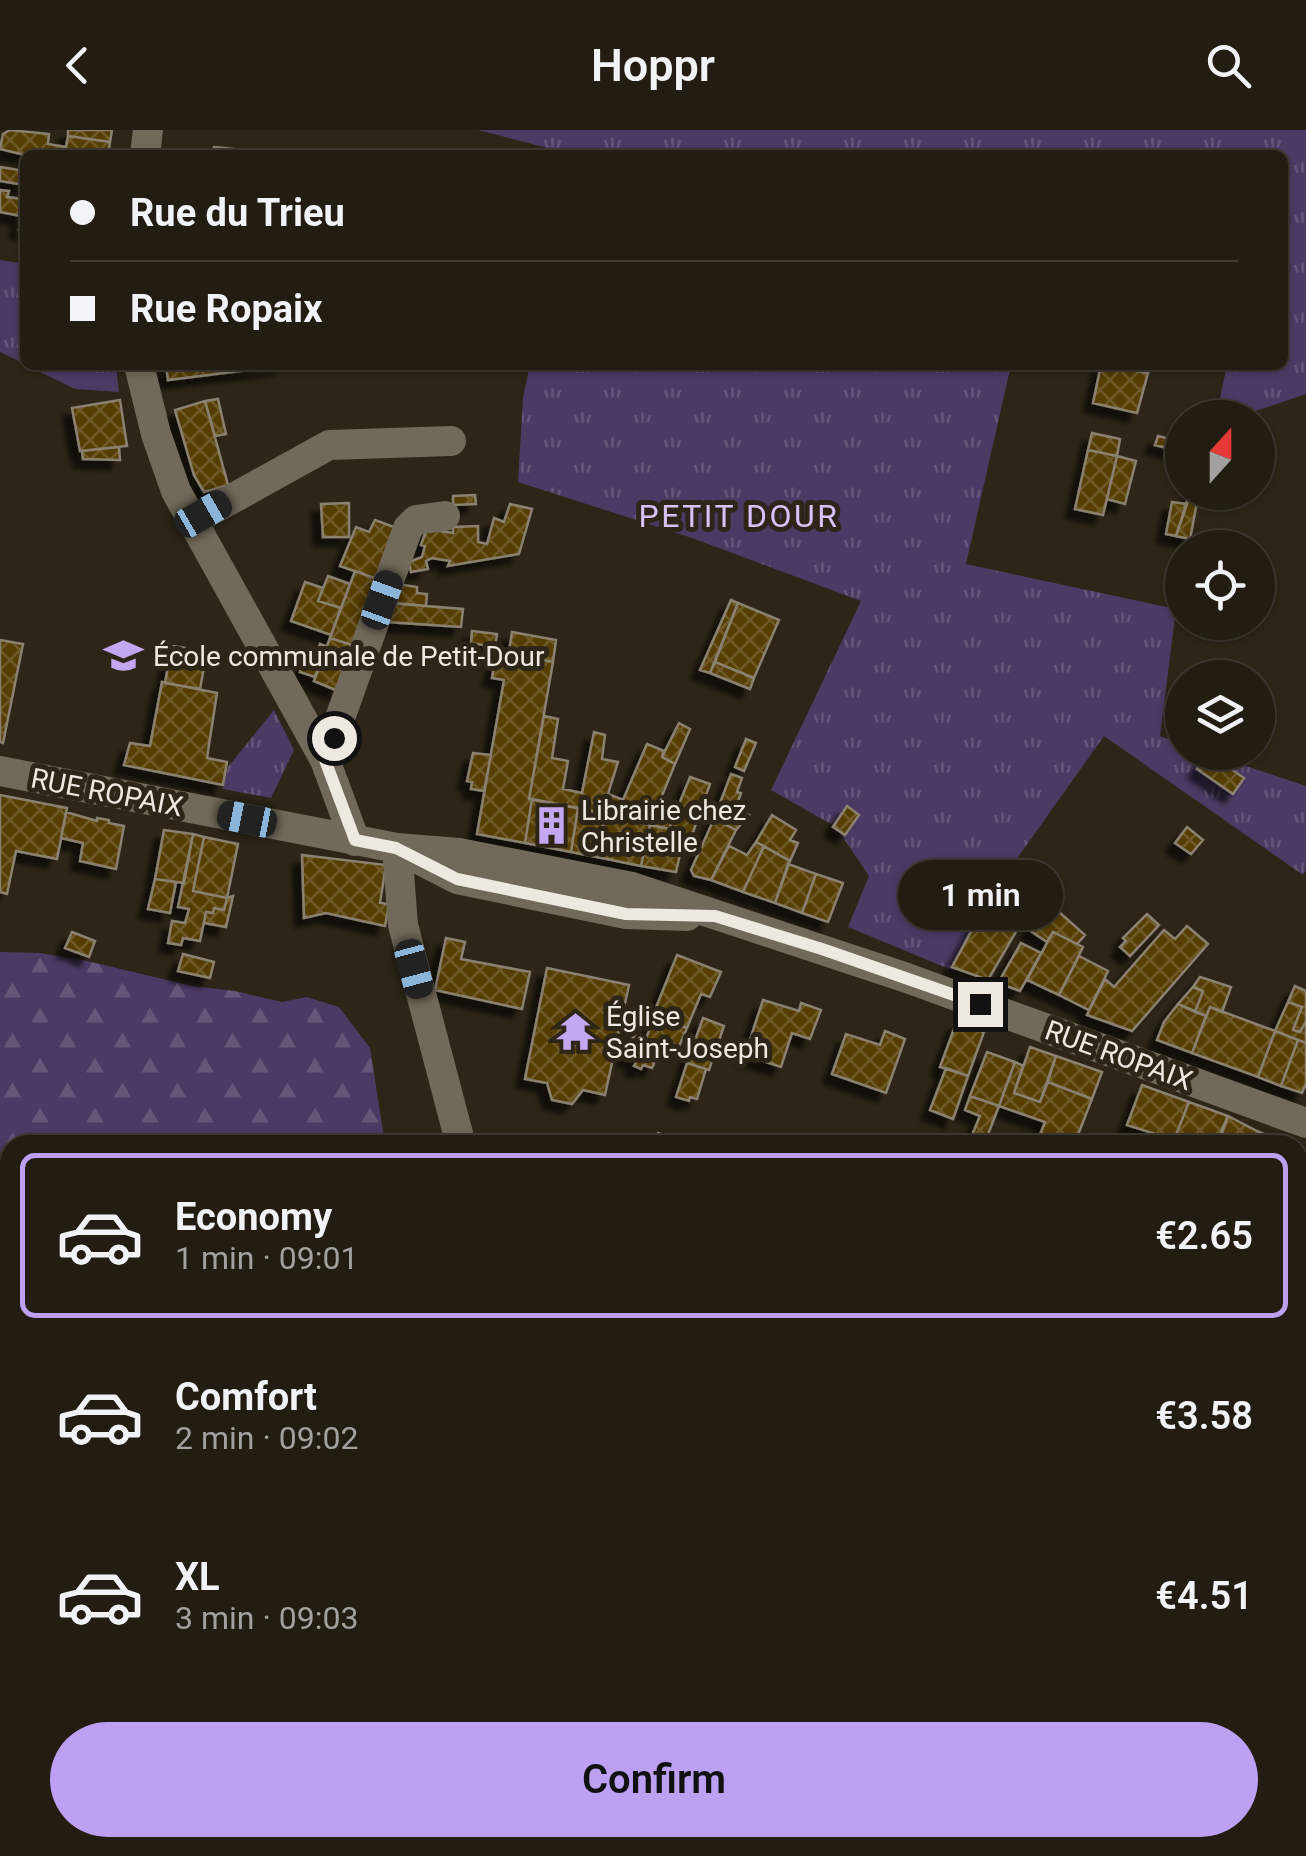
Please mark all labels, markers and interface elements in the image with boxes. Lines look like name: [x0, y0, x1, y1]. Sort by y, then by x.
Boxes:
icon: back: [50, 38, 105, 93]
icon: search: [1201, 38, 1256, 93]
text: Hoppr: [591, 39, 715, 92]
text: Rue du Trieu: [130, 191, 345, 235]
text: Rue Ropaix: [130, 287, 323, 331]
north arrow: [1165, 400, 1275, 510]
map controls: [1165, 400, 1275, 770]
car: [170, 486, 236, 542]
district label: PETIT DOUR: [639, 497, 839, 535]
button: locate: [1165, 530, 1275, 640]
car: [358, 567, 406, 633]
school or university icon: École communale de Petit-Dour: [102, 635, 144, 677]
place label: École communale de Petit-Dour: [153, 640, 545, 673]
button: layers: [1165, 660, 1275, 770]
route start: [312, 716, 357, 761]
street label: RUE ROPAIX: [28, 762, 186, 823]
place label: Librairie chez Christelle: [581, 794, 747, 859]
car: [215, 799, 279, 839]
building icon: Librairie chez Christelle: [530, 805, 572, 847]
callout: 1 min: [898, 859, 1062, 929]
text: 1 min: [940, 876, 1021, 914]
car: [392, 936, 436, 1002]
route end: [958, 982, 1003, 1027]
place label: Église Saint-Joseph: [606, 1000, 769, 1065]
temple icon: Église Saint-Joseph: [555, 1011, 597, 1053]
street label: RUE ROPAIX: [1041, 1014, 1197, 1097]
icon: car: [55, 1191, 145, 1281]
text: Economy: [175, 1195, 332, 1239]
text: €2.65: [1155, 1214, 1253, 1258]
text: 1 min · 09:01: [175, 1239, 358, 1277]
icon: car: [55, 1371, 145, 1461]
text: Comfort: [175, 1375, 317, 1419]
text: €3.58: [1155, 1394, 1253, 1438]
text: 2 min · 09:02: [175, 1419, 358, 1457]
icon: car: [55, 1551, 145, 1641]
text: XL: [175, 1555, 220, 1599]
text: €4.51: [1155, 1574, 1253, 1618]
text: 3 min · 09:03: [175, 1599, 358, 1637]
button: Confirm: [50, 1722, 1258, 1837]

